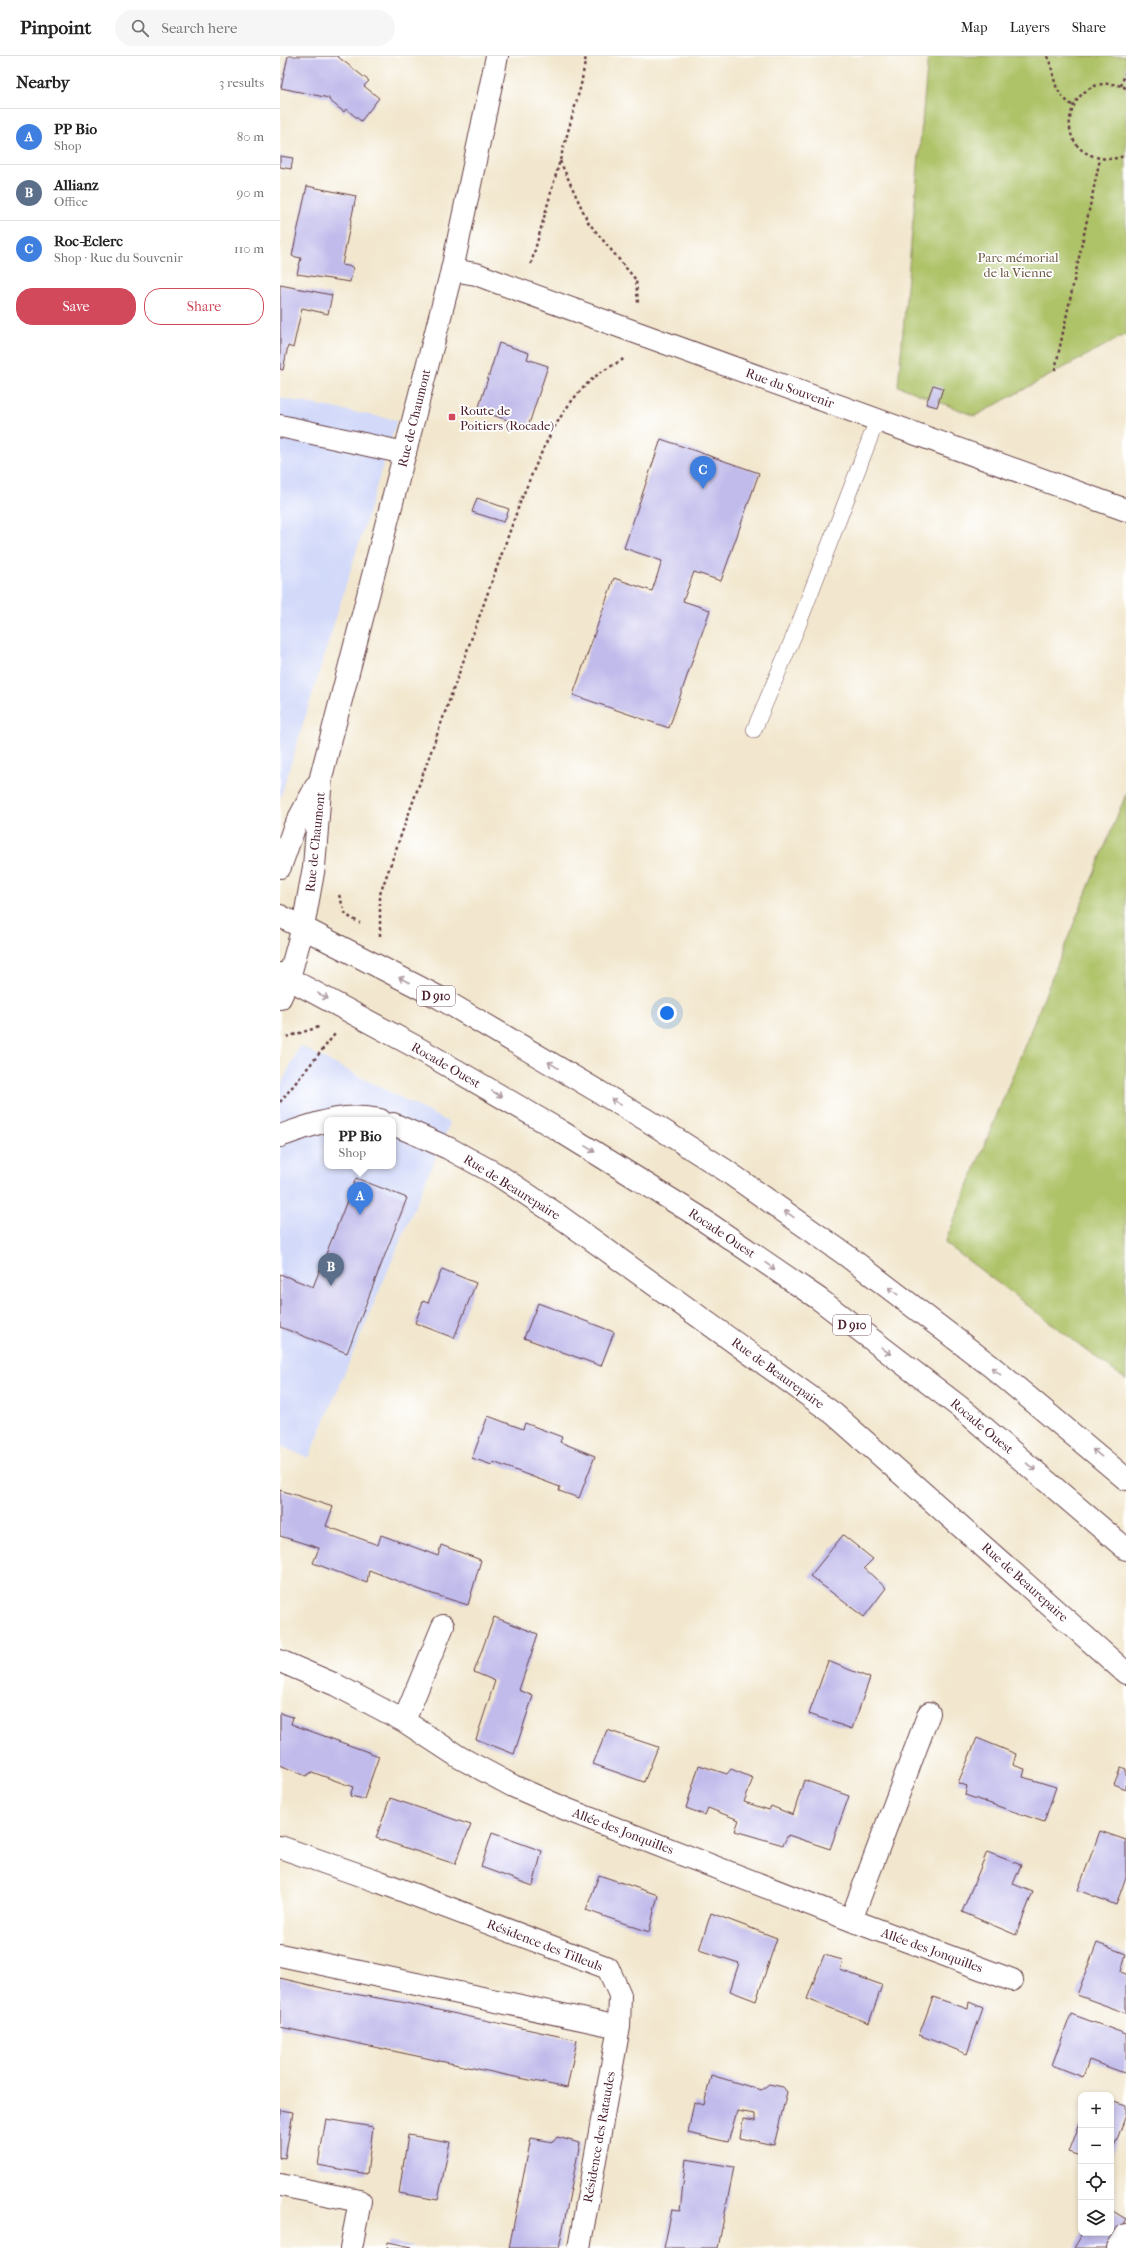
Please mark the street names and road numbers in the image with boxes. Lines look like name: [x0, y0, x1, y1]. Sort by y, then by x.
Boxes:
street label: Rue du Souvenir: [744, 365, 837, 411]
street label: Rue de Chaumont: [395, 367, 434, 469]
street label: Rue de Chaumont: [302, 791, 328, 893]
road number: D 910: [417, 986, 455, 1006]
street label: Rocade Ouest: [409, 1039, 484, 1091]
street label: Rue de Beaurepaire: [461, 1151, 563, 1223]
street label: Rocade Ouest: [686, 1205, 759, 1261]
road number: D 910: [833, 1315, 871, 1335]
street label: Rue de Beaurepaire: [729, 1334, 828, 1412]
street label: Rocade Ouest: [948, 1395, 1017, 1457]
street label: Rue de Beaurepaire: [979, 1539, 1072, 1625]
street label: Allée des Jonquilles: [569, 1804, 676, 1857]
street label: Résidence des Tilleuls: [485, 1916, 605, 1974]
street label: Allée des Jonquilles: [878, 1924, 985, 1975]
street label: Résidence des Rataudes: [580, 2070, 618, 2204]

